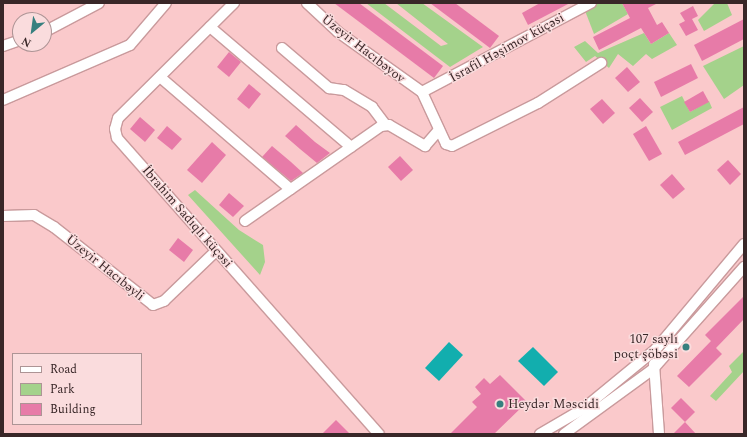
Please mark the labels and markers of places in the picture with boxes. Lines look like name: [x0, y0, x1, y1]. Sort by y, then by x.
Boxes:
place label: 107 saylı poçt şöbəsi: [614, 332, 678, 363]
marker: 107 saylı poçt şöbəsi: [681, 342, 691, 352]
place label: Heydər Məscidi: [508, 396, 599, 412]
marker: Heydər Məscidi: [495, 399, 505, 409]

